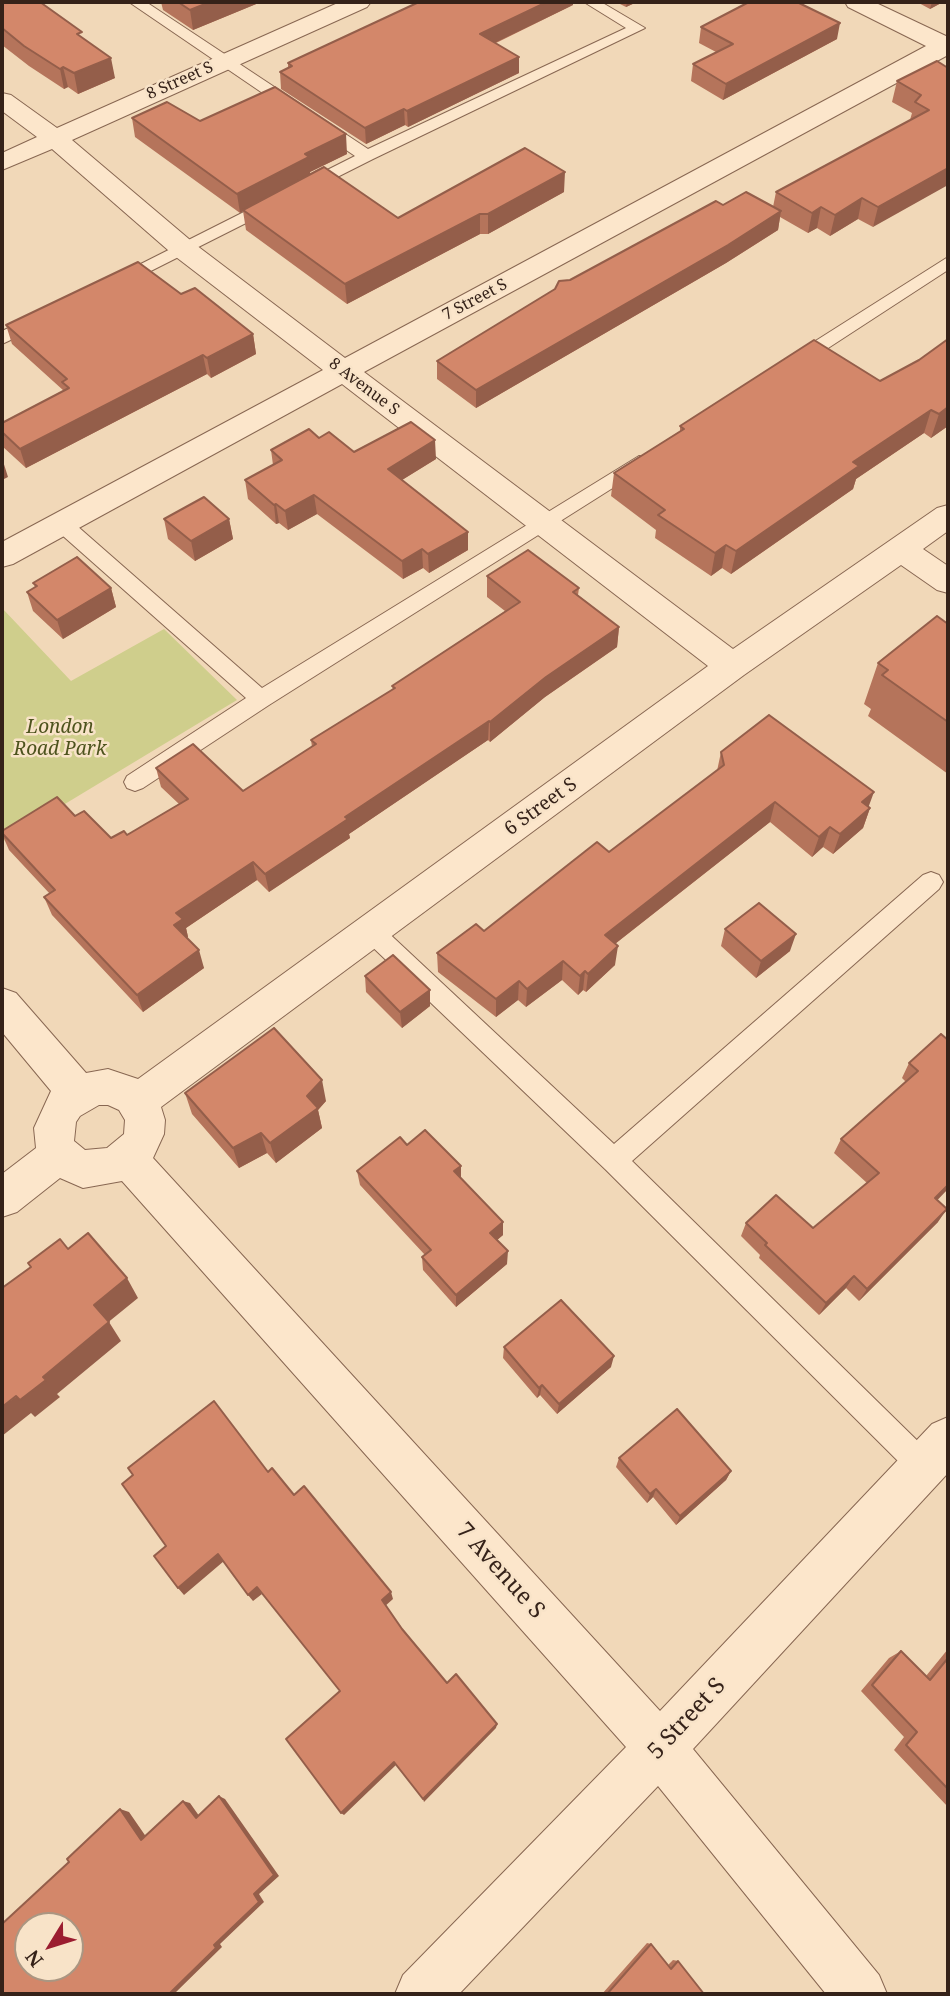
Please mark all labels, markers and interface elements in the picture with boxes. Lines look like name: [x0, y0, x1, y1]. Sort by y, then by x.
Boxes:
street label: 8 Street S: [144, 58, 216, 104]
street label: 7 Street S: [439, 275, 511, 325]
street label: 8 Avenue S: [325, 354, 403, 420]
park label: London Road Park: [14, 717, 106, 761]
street label: 6 Street S: [500, 773, 582, 841]
street label: 7 Avenue S: [450, 1517, 550, 1625]
street label: 5 Street S: [642, 1672, 732, 1766]
north arrow: [14, 1912, 84, 1982]
text: N: [19, 1945, 49, 1973]

